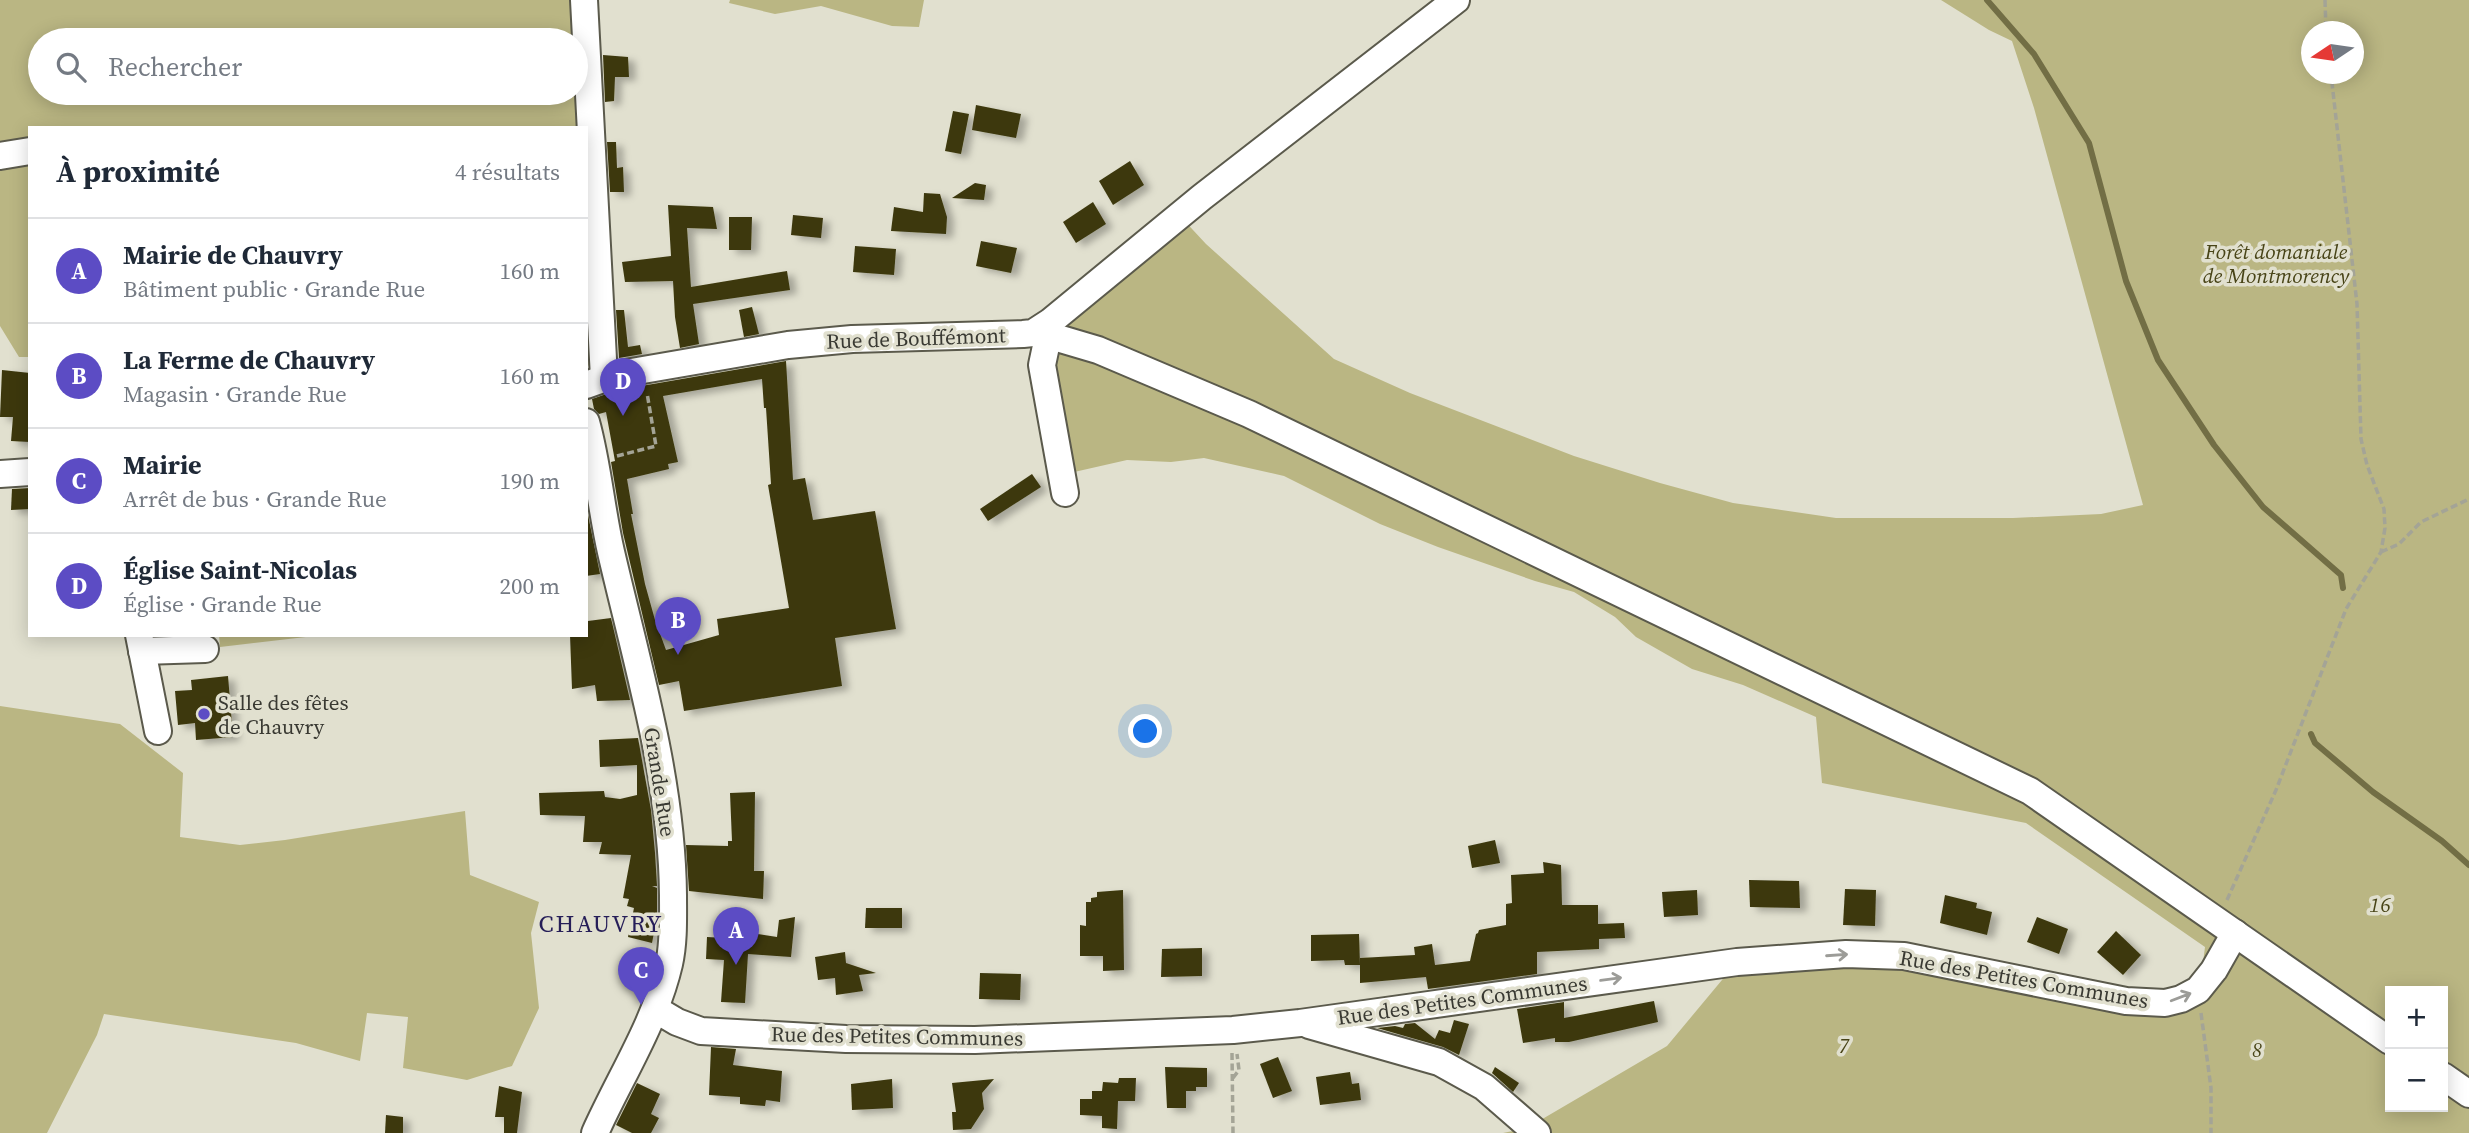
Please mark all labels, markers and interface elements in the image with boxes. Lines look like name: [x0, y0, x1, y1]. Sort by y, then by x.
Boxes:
north arrow: [2301, 21, 2364, 84]
search box: [28, 28, 588, 105]
icon: search: [52, 48, 90, 86]
text: Rechercher: [108, 49, 242, 85]
text: À proximité: [56, 151, 220, 192]
text: 4 résultats: [455, 156, 560, 188]
text: Mairie de Chauvry: [123, 237, 343, 273]
park label: Forêt domaniale de Montmorency: [2203, 237, 2350, 290]
text: A: [71, 255, 87, 287]
text: 160 m: [499, 255, 560, 287]
text: Bâtiment public · Grande Rue: [123, 273, 425, 305]
street label: Rue de Bouffémont: [826, 320, 1006, 356]
text: La Ferme de Chauvry: [123, 342, 375, 378]
pin: D: [600, 358, 646, 416]
text: B: [72, 360, 86, 392]
text: 160 m: [499, 360, 560, 392]
text: Magasin · Grande Rue: [123, 378, 347, 410]
text: Mairie: [123, 447, 202, 483]
text: C: [72, 465, 86, 497]
text: 190 m: [499, 465, 560, 497]
text: Arrêt de bus · Grande Rue: [123, 483, 387, 515]
text: Église Saint-Nicolas: [123, 552, 357, 588]
text: D: [71, 570, 87, 602]
text: 200 m: [499, 570, 560, 602]
text: Église · Grande Rue: [123, 588, 322, 620]
pin: B: [655, 597, 701, 655]
place label: Salle des fêtes de Chauvry: [218, 688, 349, 741]
marker: Salle des fêtes de Chauvry: [196, 706, 212, 722]
your location: [1128, 714, 1162, 748]
street label: Grande Rue: [637, 725, 683, 839]
park label: 16: [2369, 890, 2391, 919]
district label: CHAUVRY: [538, 907, 664, 940]
pin: A: [713, 907, 759, 965]
street label: Rue des Petites Communes: [1897, 943, 2151, 1015]
pin: C: [618, 947, 664, 1005]
one-way arrow: [1825, 948, 1847, 961]
street label: Rue des Petites Communes: [1335, 968, 1589, 1032]
one-way arrow: [1599, 973, 1621, 986]
map controls: [2385, 986, 2448, 1112]
button: +: [2385, 986, 2448, 1049]
one-way arrow: [2170, 990, 2192, 1003]
street label: Rue des Petites Communes: [771, 1019, 1023, 1053]
park label: 7: [1839, 1031, 1850, 1060]
park label: 8: [2252, 1035, 2262, 1064]
button: −: [2385, 1049, 2448, 1112]

